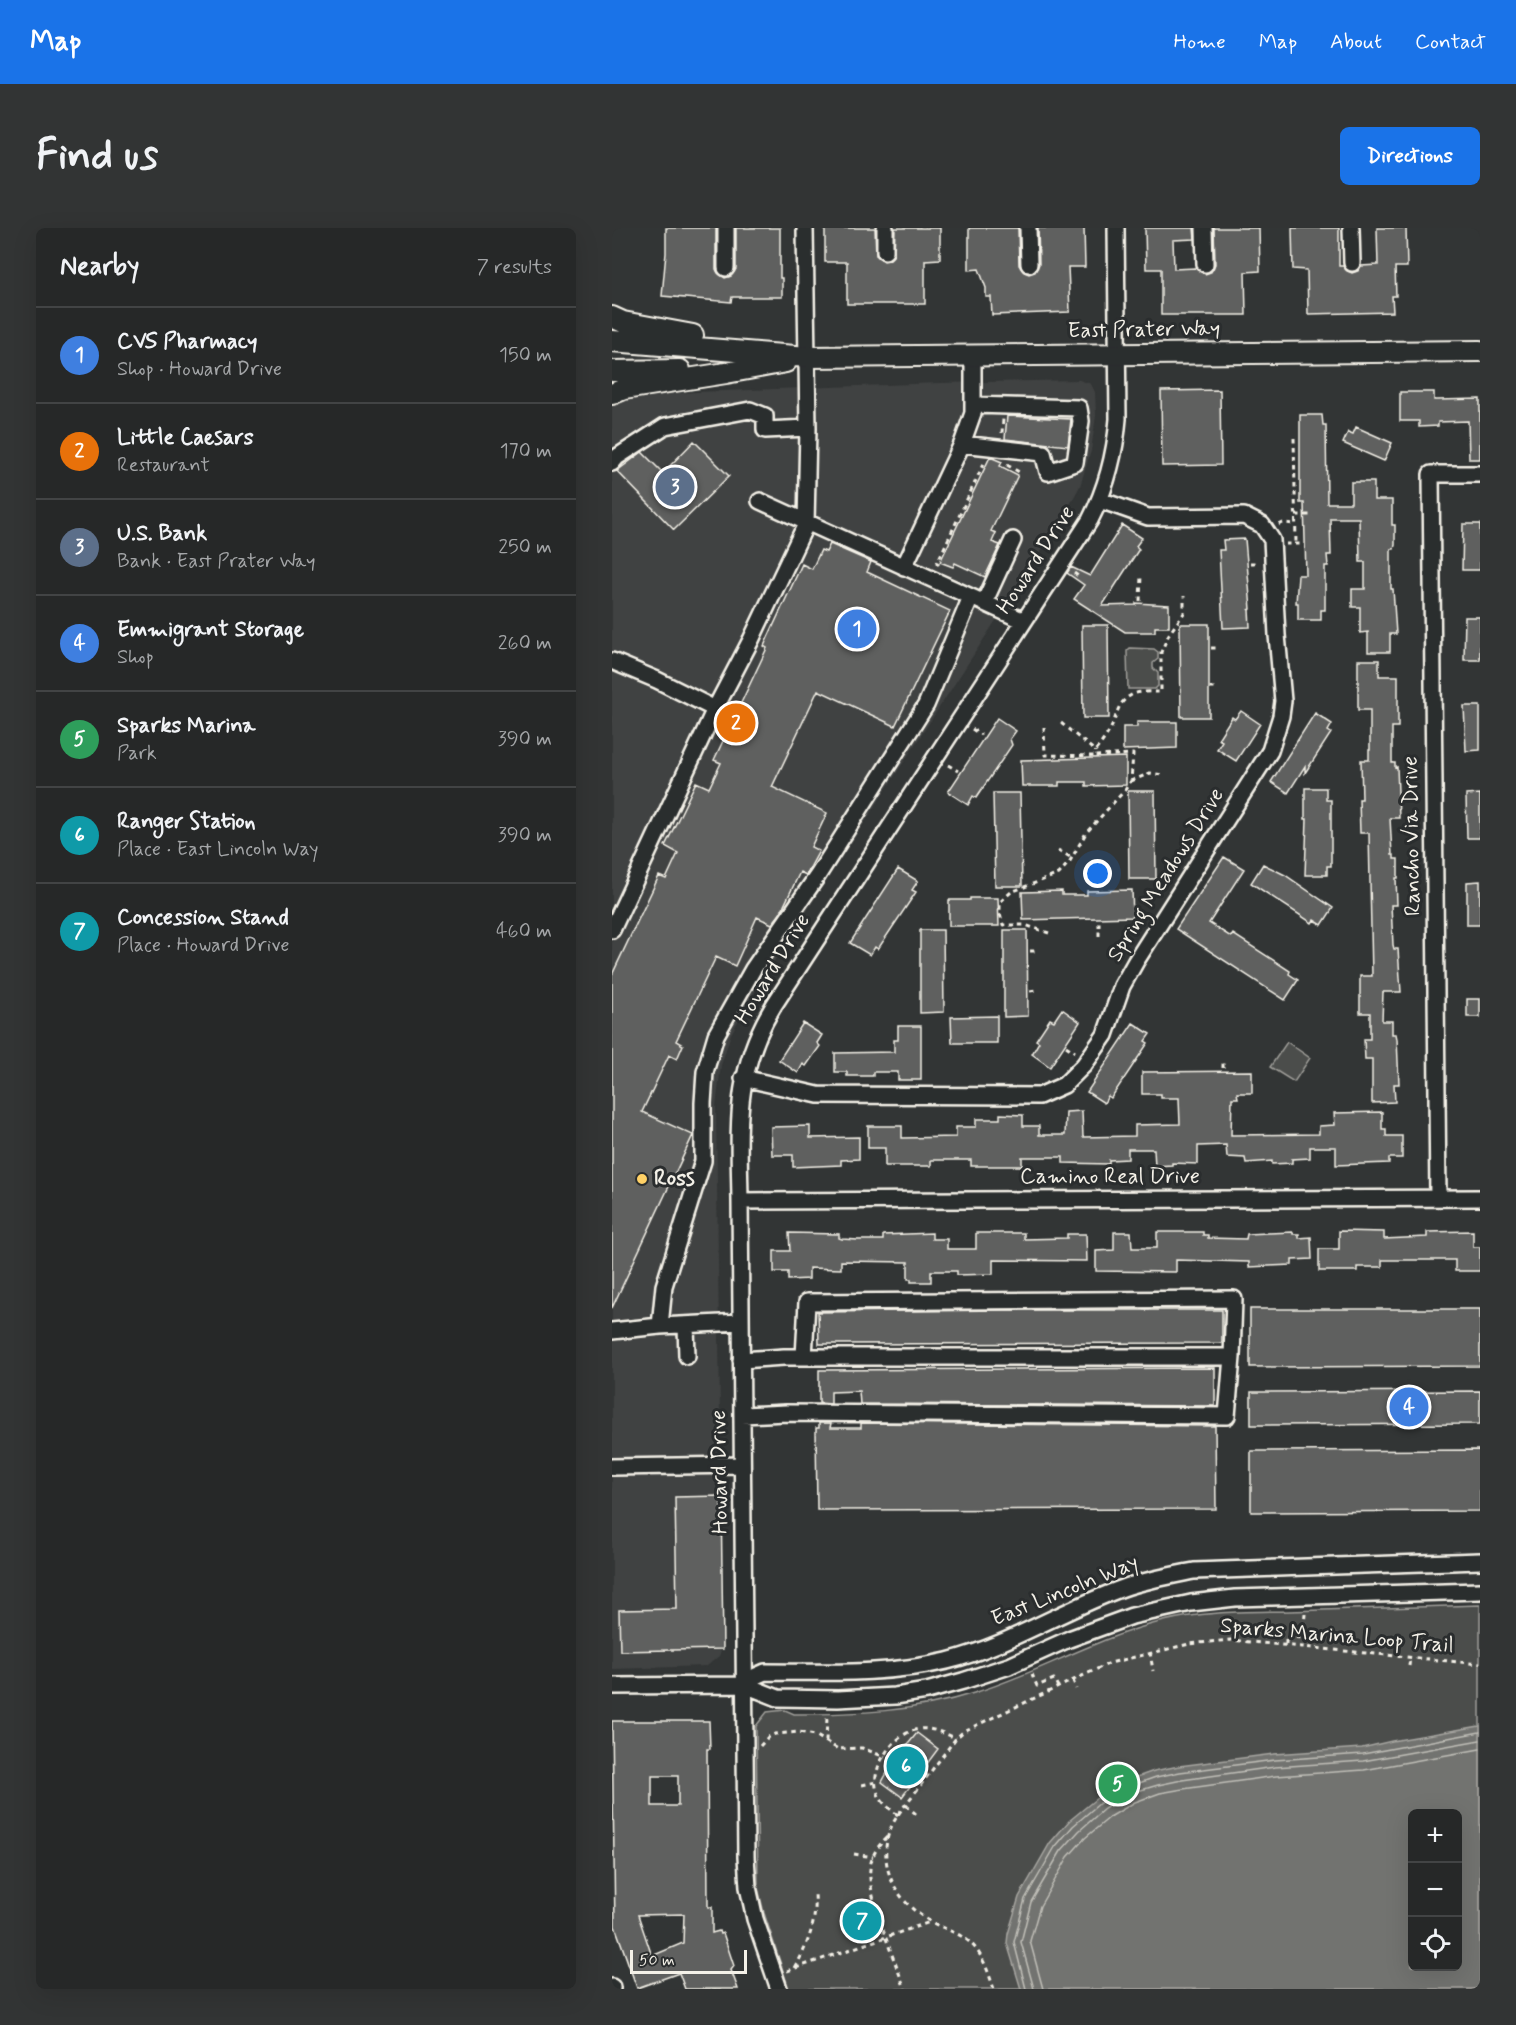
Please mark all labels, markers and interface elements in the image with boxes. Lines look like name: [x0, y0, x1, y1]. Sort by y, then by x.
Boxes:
text: Map: [30, 24, 81, 61]
text: Home: [1174, 28, 1226, 56]
text: Map: [1259, 28, 1297, 56]
text: About: [1330, 28, 1382, 56]
text: Contact: [1415, 28, 1486, 56]
button: Directions: [1340, 127, 1480, 185]
text: Find us: [36, 129, 158, 184]
text: Nearby: [60, 250, 139, 284]
text: 7 results: [477, 254, 552, 281]
street label: East Prater Way: [1067, 315, 1221, 345]
text: CVS Pharmacy: [117, 328, 257, 356]
text: 1: [75, 342, 84, 369]
text: 150 m: [499, 342, 552, 369]
text: Shop · Howard Drive: [117, 356, 282, 383]
text: Little Caesars: [117, 424, 254, 452]
text: 2: [75, 438, 84, 465]
text: 170 m: [500, 438, 552, 465]
text: Restaurant: [117, 452, 210, 479]
pin: 3: [656, 464, 694, 510]
street label: Howard Drive: [990, 500, 1082, 620]
text: U.S. Bank: [117, 520, 207, 548]
text: 3: [75, 534, 84, 561]
text: 250 m: [498, 534, 552, 561]
text: Bank · East Prater Way: [117, 548, 315, 575]
pin: 1: [838, 606, 876, 652]
text: Emmigrant Storage: [117, 616, 304, 644]
text: 4: [74, 630, 85, 657]
text: 260 m: [498, 630, 552, 657]
text: Shop: [117, 644, 154, 671]
pin: 2: [716, 700, 756, 746]
text: Sparks Marina: [117, 712, 255, 740]
text: 5: [74, 726, 86, 753]
text: 390 m: [498, 726, 552, 753]
text: Park: [117, 740, 157, 767]
street label: Rancho Via Drive: [1397, 756, 1427, 916]
street label: Spring Meadows Drive: [1101, 783, 1233, 969]
text: Ranger Station: [117, 808, 256, 836]
text: 6: [74, 822, 85, 849]
text: 390 m: [498, 822, 552, 849]
text: Place · East Lincoln Way: [117, 836, 319, 863]
your location: [1083, 859, 1112, 888]
text: Concession Stand: [117, 904, 289, 932]
street label: Howard Drive: [729, 908, 817, 1030]
text: 7: [73, 918, 86, 945]
text: 460 m: [496, 918, 552, 945]
text: Place · Howard Drive: [117, 932, 289, 959]
street label: Camino Real Drive: [1020, 1163, 1200, 1191]
place label: Ross: [654, 1165, 695, 1193]
marker: Ross: [635, 1172, 649, 1186]
pin: 4: [1390, 1384, 1428, 1430]
street label: Howard Drive: [705, 1410, 735, 1534]
street label: East Lincoln Way: [987, 1549, 1143, 1633]
street label: Sparks Marina Loop Trail: [1219, 1612, 1455, 1660]
pin: 6: [886, 1744, 926, 1788]
pin: 5: [1098, 1762, 1138, 1806]
map controls: [1408, 1809, 1462, 1971]
button: +: [1408, 1809, 1462, 1863]
button: −: [1408, 1863, 1462, 1917]
pin: 7: [842, 1898, 882, 1944]
button: locate: [1408, 1917, 1462, 1971]
scale bar: [630, 1947, 747, 1974]
text: 50 m: [639, 1950, 675, 1971]

